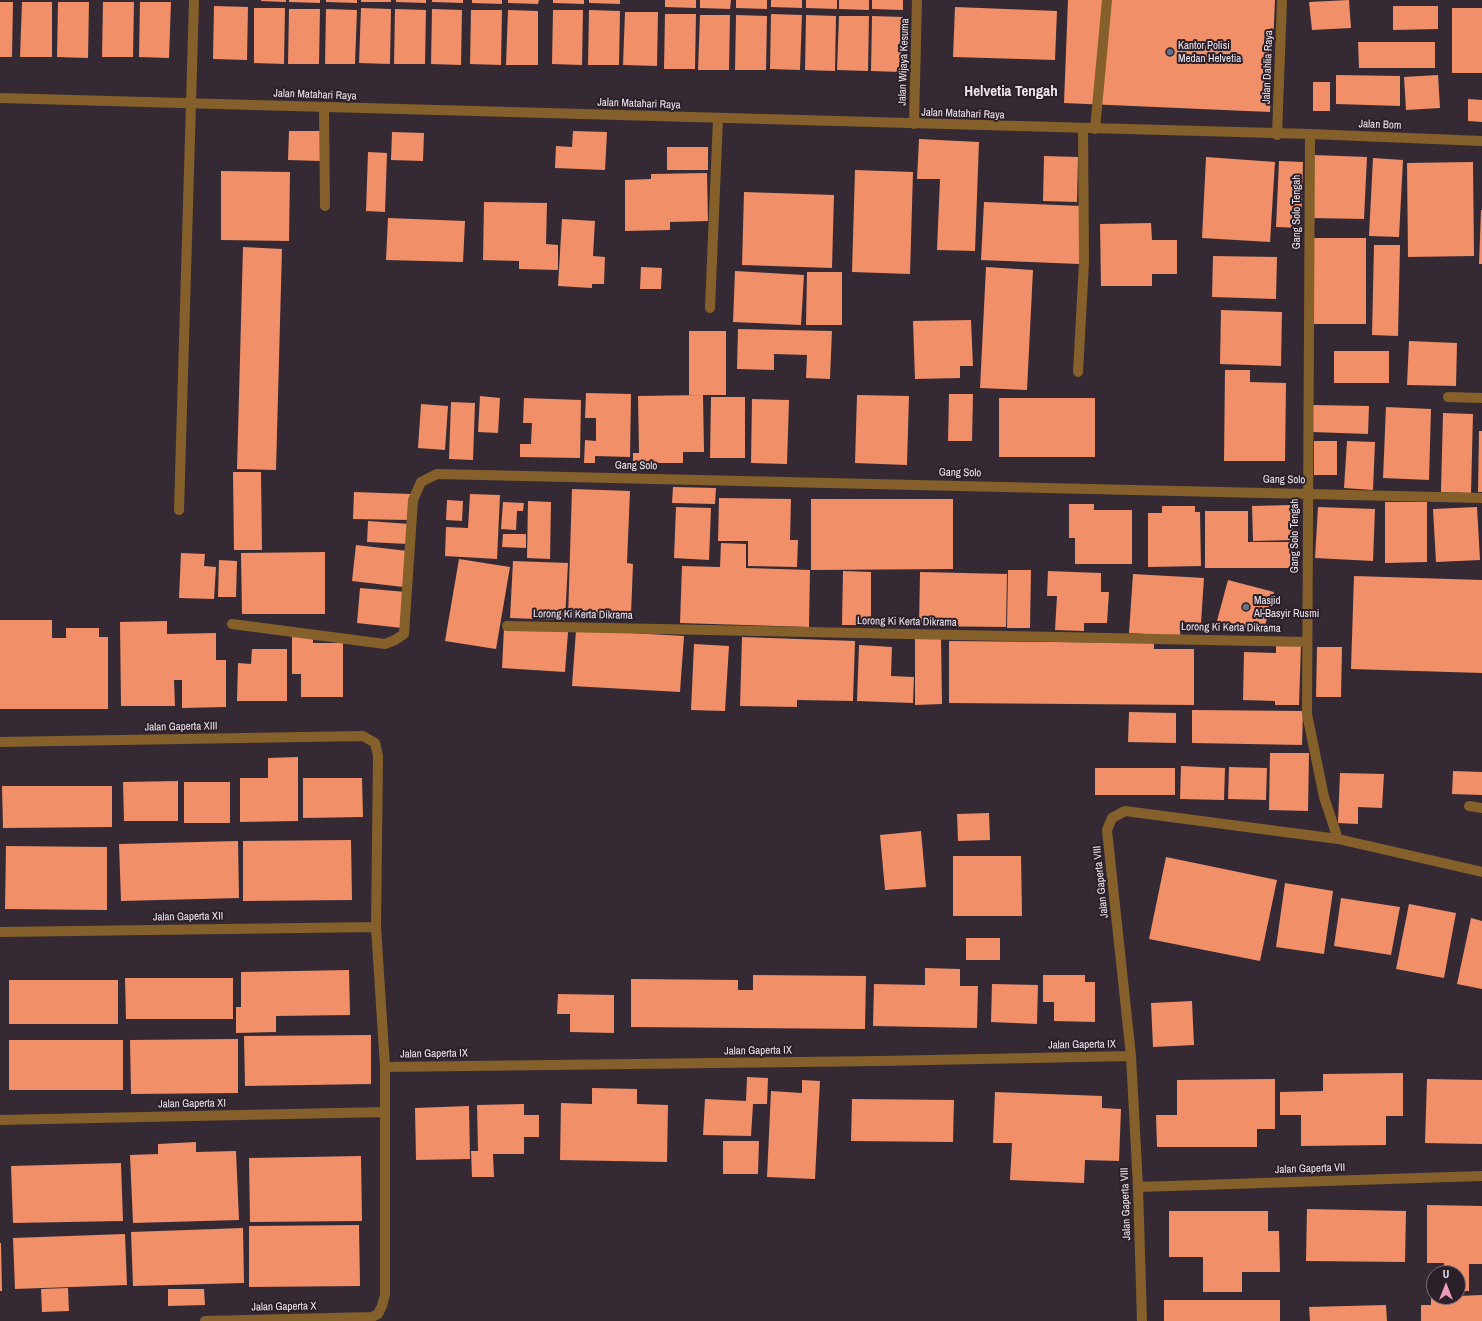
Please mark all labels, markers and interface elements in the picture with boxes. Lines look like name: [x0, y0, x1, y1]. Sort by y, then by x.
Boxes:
street label: Jalan Wijaya Kesuma: [896, 18, 912, 106]
street label: Jalan Dahlia Raya: [1260, 30, 1276, 104]
place label: Kantor Polisi Medan Helvetia: [1178, 39, 1241, 65]
marker: Kantor Polisi Medan Helvetia: [1165, 47, 1175, 57]
district label: Helvetia Tengah: [964, 83, 1058, 101]
street label: Jalan Matahari Raya: [273, 87, 357, 103]
street label: Jalan Matahari Raya: [597, 96, 681, 112]
street label: Jalan Matahari Raya: [921, 106, 1005, 122]
street label: Jalan Bom: [1358, 118, 1402, 132]
street label: Gang Solo Tengah: [1290, 175, 1304, 249]
street label: Gang Solo: [615, 459, 657, 473]
street label: Gang Solo: [939, 466, 981, 480]
street label: Gang Solo: [1263, 473, 1305, 487]
street label: Gang Solo Tengah: [1288, 499, 1302, 573]
place label: Masjid Al-Basyir Rusmi: [1254, 594, 1319, 620]
marker: Masjid Al-Basyir Rusmi: [1241, 602, 1251, 612]
street label: Lorong Ki Kerta Dikrama: [533, 608, 633, 622]
street label: Lorong Ki Kerta Dikrama: [857, 615, 957, 629]
street label: Lorong Ki Kerta Dikrama: [1181, 621, 1281, 635]
street label: Jalan Gaperta XIII: [145, 720, 217, 734]
street label: Jalan Gaperta VIII: [1091, 845, 1111, 919]
street label: Jalan Gaperta XII: [153, 910, 223, 924]
street label: Jalan Gaperta IX: [1048, 1038, 1116, 1052]
street label: Jalan Gaperta IX: [724, 1044, 792, 1058]
street label: Jalan Gaperta IX: [400, 1047, 468, 1061]
street label: Jalan Gaperta XI: [158, 1097, 226, 1111]
street label: Jalan Gaperta VII: [1275, 1161, 1345, 1177]
street label: Jalan Gaperta VIII: [1118, 1167, 1134, 1241]
north arrow: [1426, 1265, 1466, 1305]
text: U: [1443, 1267, 1449, 1281]
street label: Jalan Gaperta X: [251, 1300, 317, 1314]

